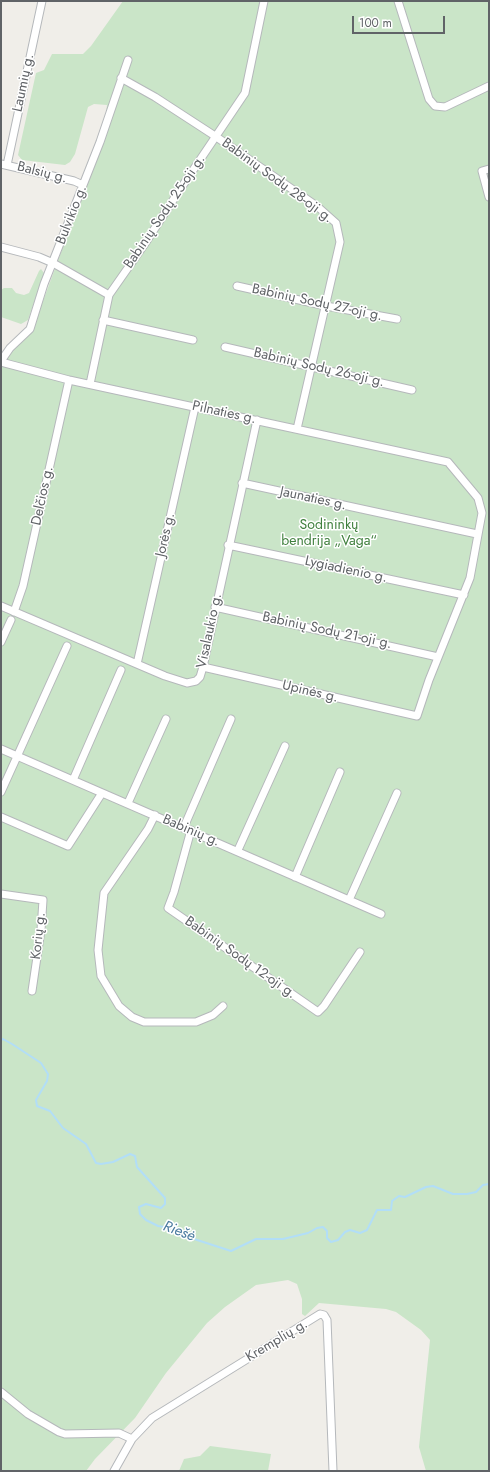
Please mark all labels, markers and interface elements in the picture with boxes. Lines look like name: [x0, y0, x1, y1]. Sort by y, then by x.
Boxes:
scale bar: [354, 8, 447, 34]
text: 100 m: [359, 14, 392, 32]
street label: Laumių g.: [10, 53, 38, 113]
street label: Babinių Sodų 28-oji g.: [218, 135, 336, 227]
street label: Babinių Sodų 25-oji g.: [121, 152, 209, 272]
street label: Balsių g.: [15, 159, 69, 187]
street label: Bulvikio g.: [53, 183, 91, 247]
street label: Babinių Sodų 27-oji g.: [250, 281, 384, 325]
street label: Babinių Sodų 26-oji g.: [252, 345, 386, 391]
street label: Pilnaties g.: [191, 398, 257, 428]
street label: Delčios g.: [29, 465, 57, 527]
street label: Jaunaties g.: [278, 484, 348, 514]
street label: Jorės g.: [153, 511, 179, 559]
park label: Sodininkų bendrija „Vaga“: [281, 518, 377, 550]
street label: Lygiadienio g.: [303, 553, 389, 587]
street label: Visalaukio g.: [194, 592, 226, 670]
street label: Babinių Sodų 21-oji g.: [261, 609, 393, 653]
street label: Upinės g.: [280, 677, 340, 707]
street label: Babinių g.: [160, 811, 222, 851]
street label: Korių g.: [28, 912, 50, 960]
street label: Babinių Sodų 12-oji g.: [181, 913, 299, 1003]
water label: Riešė: [161, 1218, 197, 1246]
street label: Kremplių g.: [243, 1316, 311, 1366]

